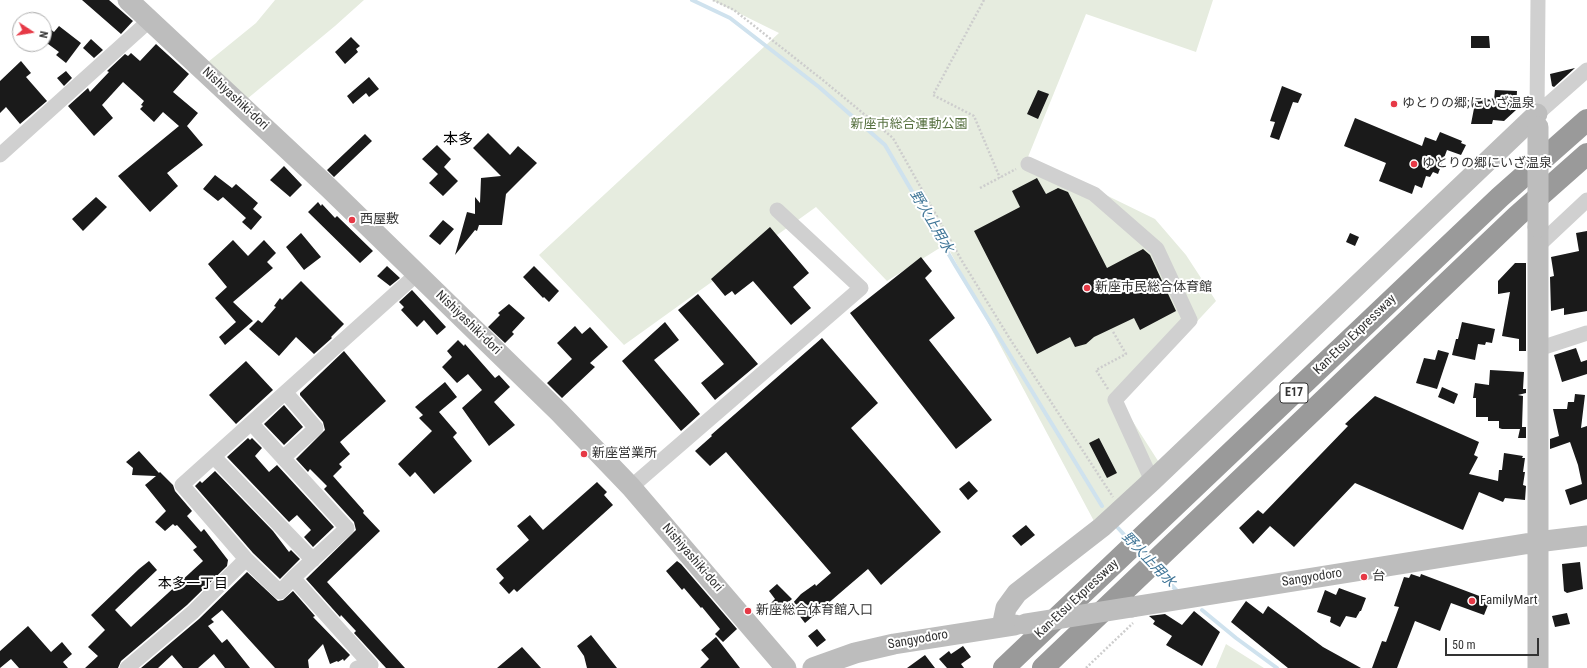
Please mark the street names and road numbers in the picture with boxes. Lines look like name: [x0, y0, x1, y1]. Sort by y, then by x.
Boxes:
street label: Nishiyashiki-dori: [199, 64, 271, 134]
street label: Nishiyashiki-dori: [432, 288, 504, 358]
street label: Kan-Etsu Expressway: [1310, 292, 1400, 378]
road number: E17: [1280, 383, 1308, 403]
street label: Nishiyashiki-dori: [658, 521, 726, 595]
street label: Kan-Etsu Expressway: [1032, 556, 1122, 642]
street label: Sangyodoro: [1281, 566, 1343, 590]
street label: Sangyodoro: [887, 627, 949, 653]

